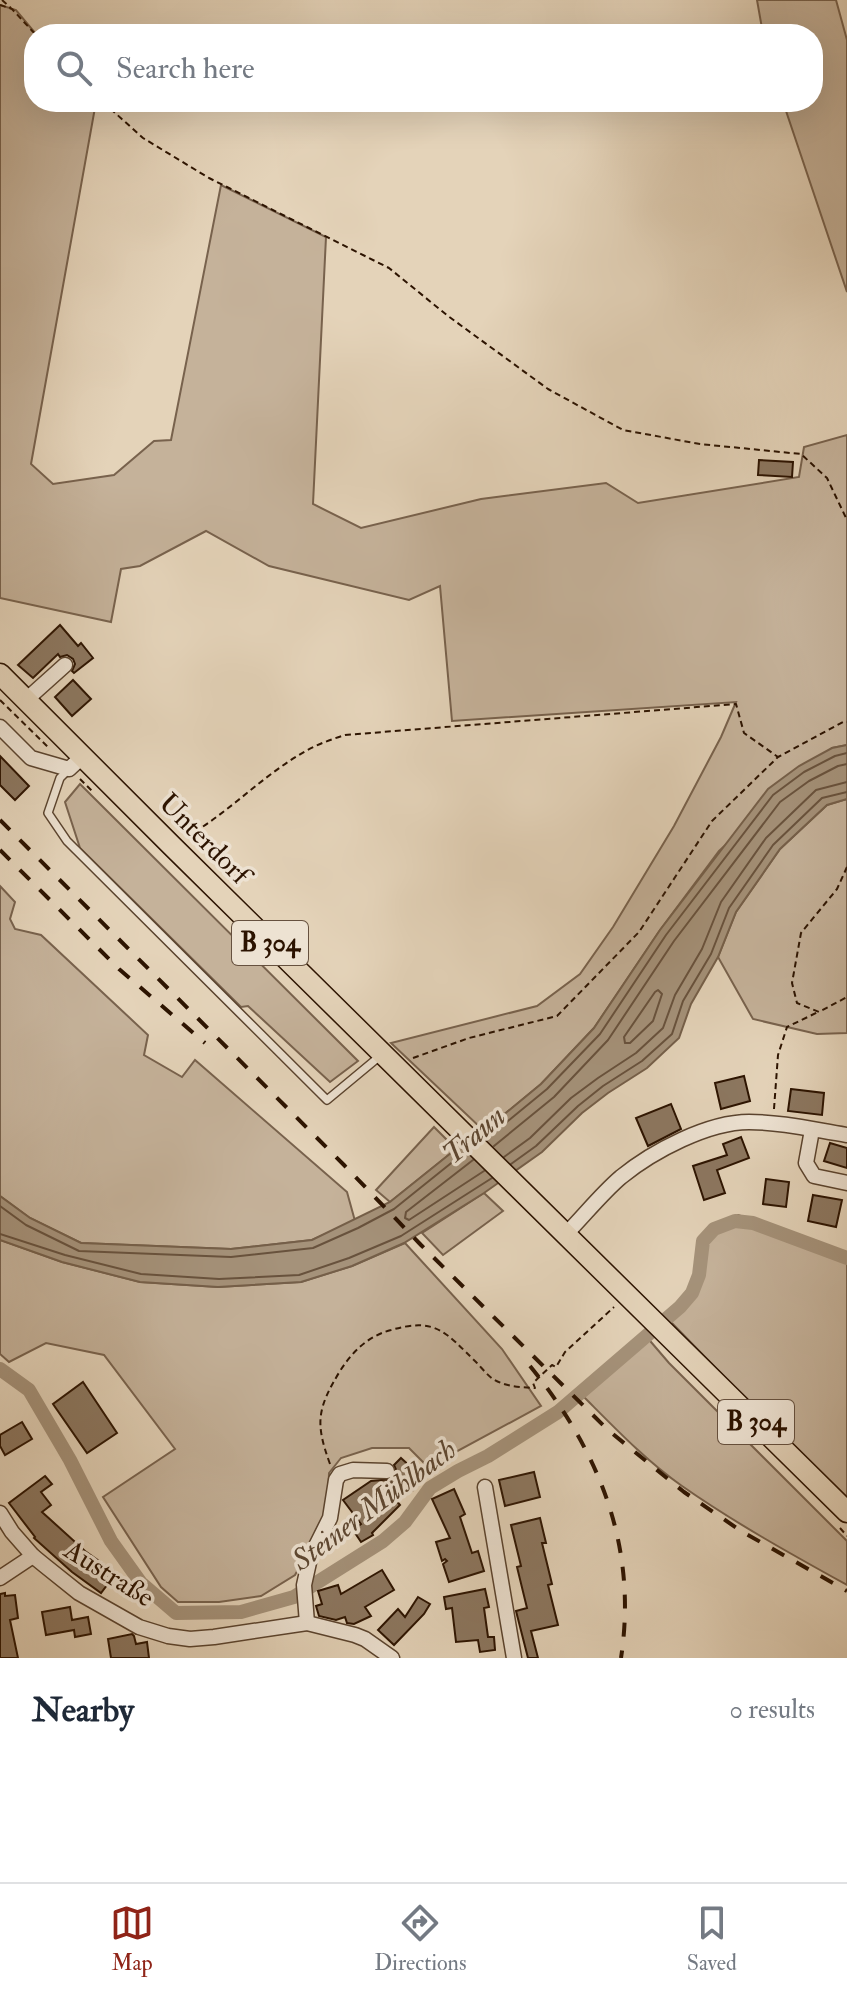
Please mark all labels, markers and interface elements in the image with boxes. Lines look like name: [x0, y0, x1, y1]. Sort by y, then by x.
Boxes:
search box: [24, 24, 823, 112]
icon: search: [52, 46, 96, 90]
text: Search here: [116, 50, 255, 87]
street label: Unterdorf: [151, 786, 260, 895]
road number: B 304: [232, 921, 308, 965]
water label: Traun: [435, 1098, 513, 1172]
road number: B 304: [718, 1400, 794, 1444]
water label: Steiner Mühlbach: [283, 1431, 464, 1580]
street label: Austraße: [57, 1532, 161, 1615]
text: Nearby: [32, 1689, 134, 1732]
text: 0 results: [730, 1694, 815, 1726]
tab: Map: [110, 1901, 154, 1977]
tab: Directions: [374, 1901, 467, 1977]
tab: Saved: [687, 1901, 737, 1977]

